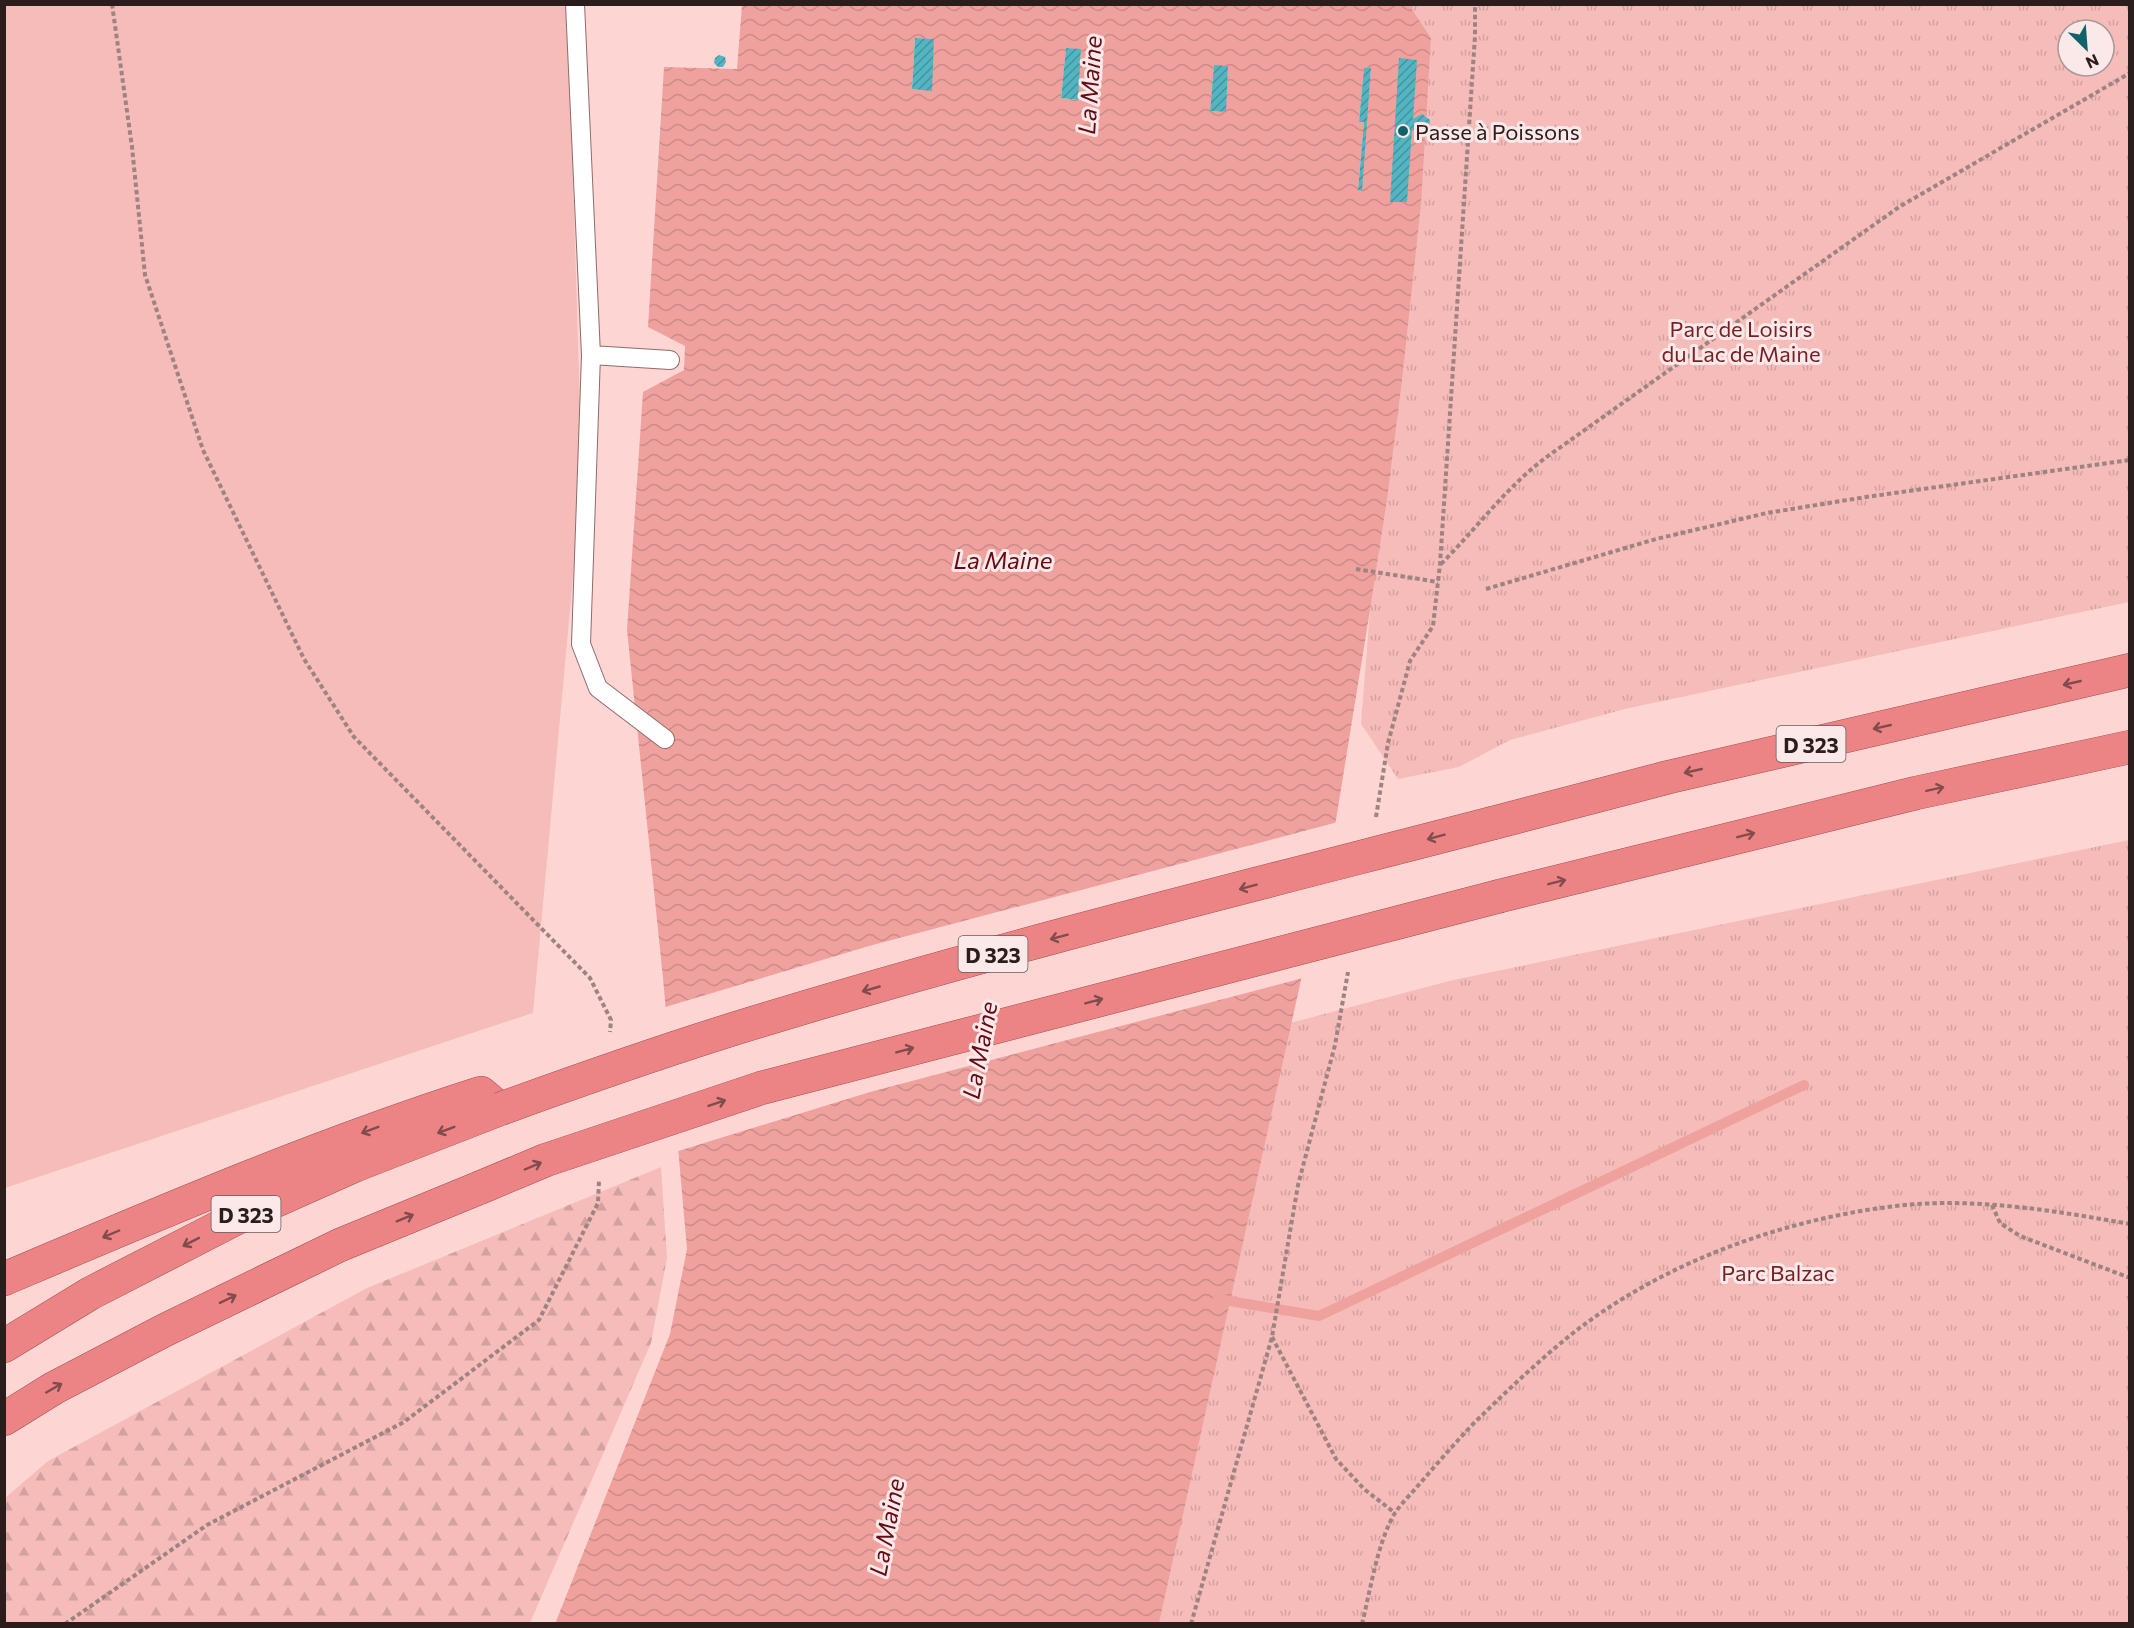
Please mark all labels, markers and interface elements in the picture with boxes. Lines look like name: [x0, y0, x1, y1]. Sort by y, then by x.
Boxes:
north arrow: [2056, 18, 2116, 78]
water label: La Maine: [1071, 34, 1107, 135]
text: N: [2083, 51, 2102, 73]
place label: Passe à Poissons: [1415, 118, 1580, 145]
marker: Passe à Poissons: [1396, 124, 1410, 138]
park label: Parc de Loisirs du Lac de Maine: [1661, 315, 1821, 367]
water label: La Maine: [954, 545, 1053, 574]
one-way arrow: [2063, 678, 2083, 689]
one-way arrow: [1873, 721, 1892, 733]
road number: D 323: [1776, 726, 1846, 762]
one-way arrow: [1683, 766, 1702, 778]
one-way arrow: [1925, 783, 1945, 794]
one-way arrow: [1736, 829, 1755, 841]
one-way arrow: [1427, 832, 1446, 844]
one-way arrow: [1547, 875, 1566, 887]
one-way arrow: [1239, 882, 1258, 893]
one-way arrow: [1050, 931, 1069, 943]
road number: D 323: [958, 936, 1028, 972]
one-way arrow: [862, 984, 881, 995]
one-way arrow: [1084, 995, 1103, 1007]
water label: La Maine: [955, 998, 1003, 1101]
one-way arrow: [895, 1044, 914, 1056]
one-way arrow: [707, 1096, 726, 1107]
one-way arrow: [361, 1125, 379, 1136]
one-way arrow: [437, 1125, 456, 1136]
one-way arrow: [523, 1159, 541, 1171]
road number: D 323: [212, 1196, 280, 1232]
one-way arrow: [395, 1212, 414, 1223]
one-way arrow: [102, 1229, 120, 1240]
one-way arrow: [182, 1237, 200, 1248]
park label: Parc Balzac: [1721, 1259, 1835, 1286]
one-way arrow: [218, 1293, 236, 1305]
one-way arrow: [45, 1382, 62, 1394]
water label: La Maine: [862, 1475, 910, 1578]

